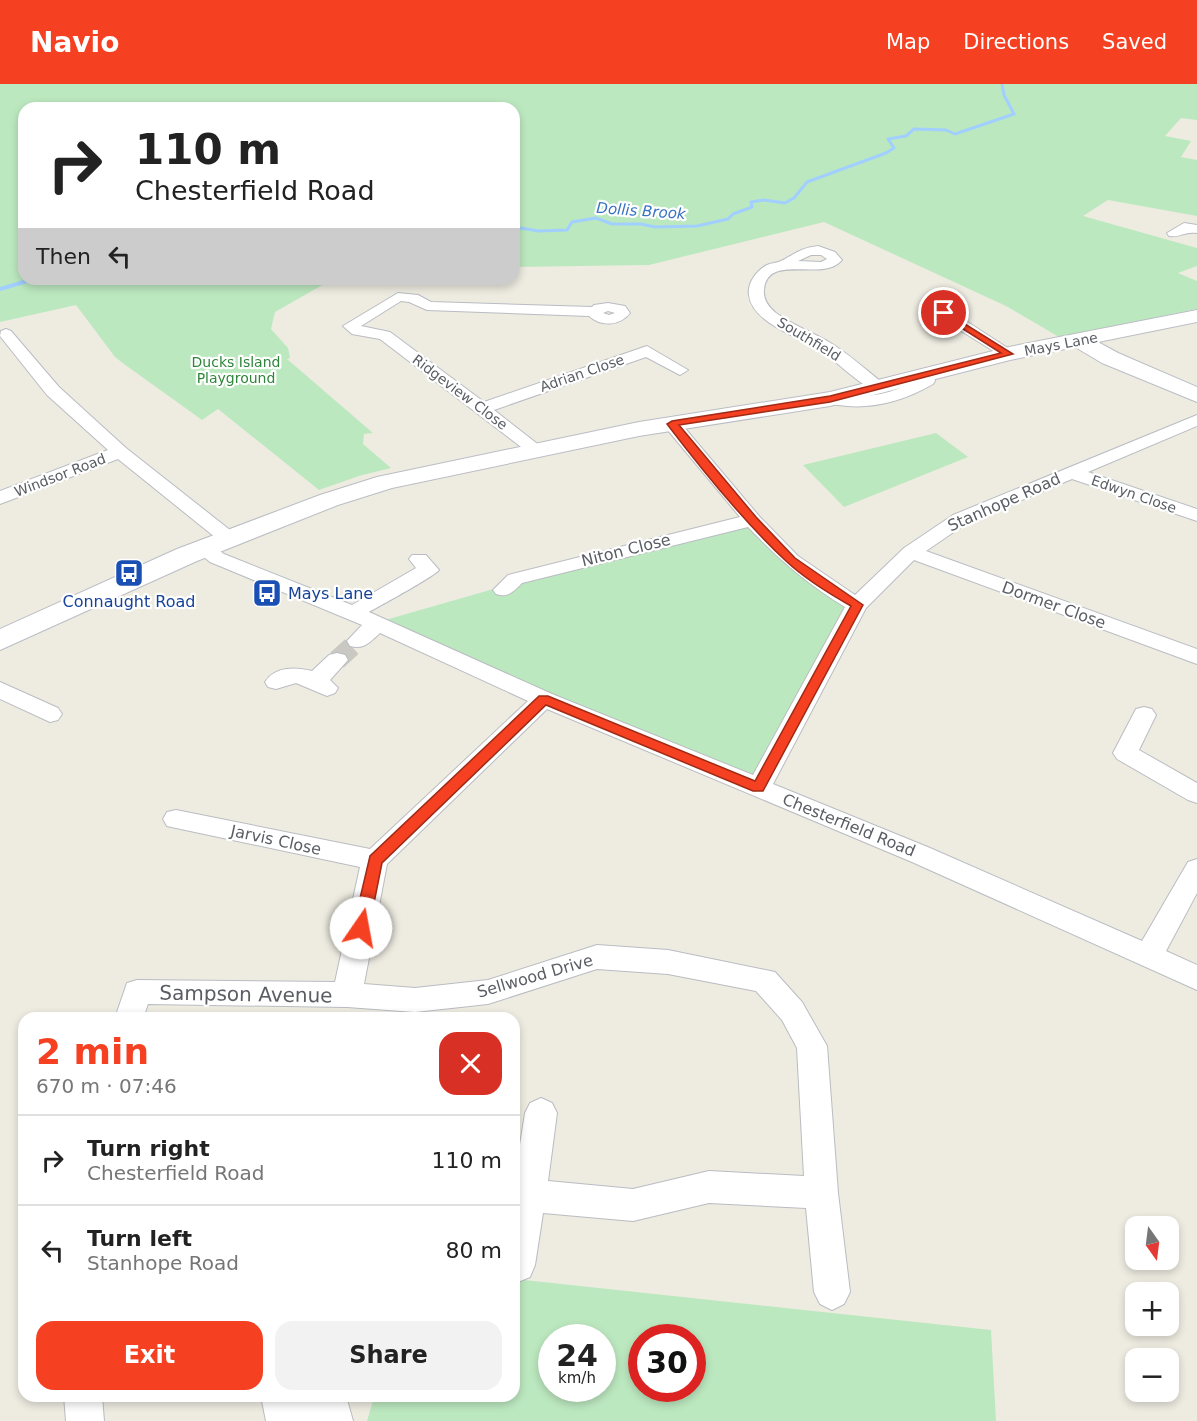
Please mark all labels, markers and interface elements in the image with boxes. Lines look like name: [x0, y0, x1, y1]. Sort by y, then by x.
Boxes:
text: Navio: [30, 26, 119, 59]
text: Map: [886, 30, 930, 54]
text: Directions: [963, 30, 1069, 54]
text: Saved: [1102, 30, 1167, 54]
text: 110 m: [135, 125, 281, 174]
icon: right: [36, 126, 114, 204]
text: Chesterfield Road: [135, 175, 375, 206]
water label: Dollis Brook: [596, 199, 687, 223]
icon: left: [103, 240, 136, 273]
text: Then: [36, 244, 91, 269]
pin: [918, 287, 969, 338]
icon: arrive: [927, 296, 960, 329]
street label: Southfield: [774, 314, 844, 364]
street label: Mays Lane: [1023, 329, 1099, 359]
street label: Ridgeview Close: [409, 351, 511, 433]
street label: Adrian Close: [538, 351, 626, 395]
park label: Ducks Island Playground: [192, 354, 280, 386]
street label: Windsor Road: [12, 450, 108, 500]
street label: Stanhope Road: [945, 469, 1063, 535]
street label: Edwyn Close: [1089, 472, 1179, 516]
street label: Niton Close: [579, 530, 673, 570]
bus stop icon: Connaught Road: [113, 557, 145, 589]
bus stop icon: Mays Lane: [251, 577, 283, 609]
street label: Dormer Close: [999, 577, 1109, 633]
place label: Mays Lane: [288, 584, 373, 603]
place label: Connaught Road: [63, 592, 196, 611]
street label: Chesterfield Road: [780, 790, 918, 860]
street label: Jarvis Close: [228, 821, 323, 859]
position arrow: [329, 896, 393, 960]
street label: Sellwood Drive: [475, 950, 595, 1002]
street label: Sampson Avenue: [159, 980, 333, 1008]
text: 2 min: [36, 1031, 149, 1072]
button: close: [439, 1032, 502, 1095]
text: 670 m · 07:46: [36, 1074, 177, 1098]
text: Turn right: [87, 1136, 210, 1161]
icon: right: [36, 1144, 69, 1177]
text: 110 m: [432, 1148, 502, 1173]
text: Chesterfield Road: [87, 1161, 264, 1185]
north arrow: [1125, 1216, 1179, 1270]
map controls: [1125, 1216, 1179, 1402]
text: Turn left: [87, 1226, 192, 1251]
icon: left: [36, 1234, 69, 1267]
text: 80 m: [446, 1238, 502, 1263]
text: Stanhope Road: [87, 1251, 239, 1275]
button: +: [1125, 1282, 1179, 1336]
button: Exit: [36, 1321, 263, 1390]
button: Share: [275, 1321, 502, 1390]
speed limit sign: 30: [628, 1324, 706, 1402]
text: 24: [556, 1338, 598, 1373]
button: −: [1125, 1348, 1179, 1402]
text: km/h: [558, 1369, 596, 1387]

